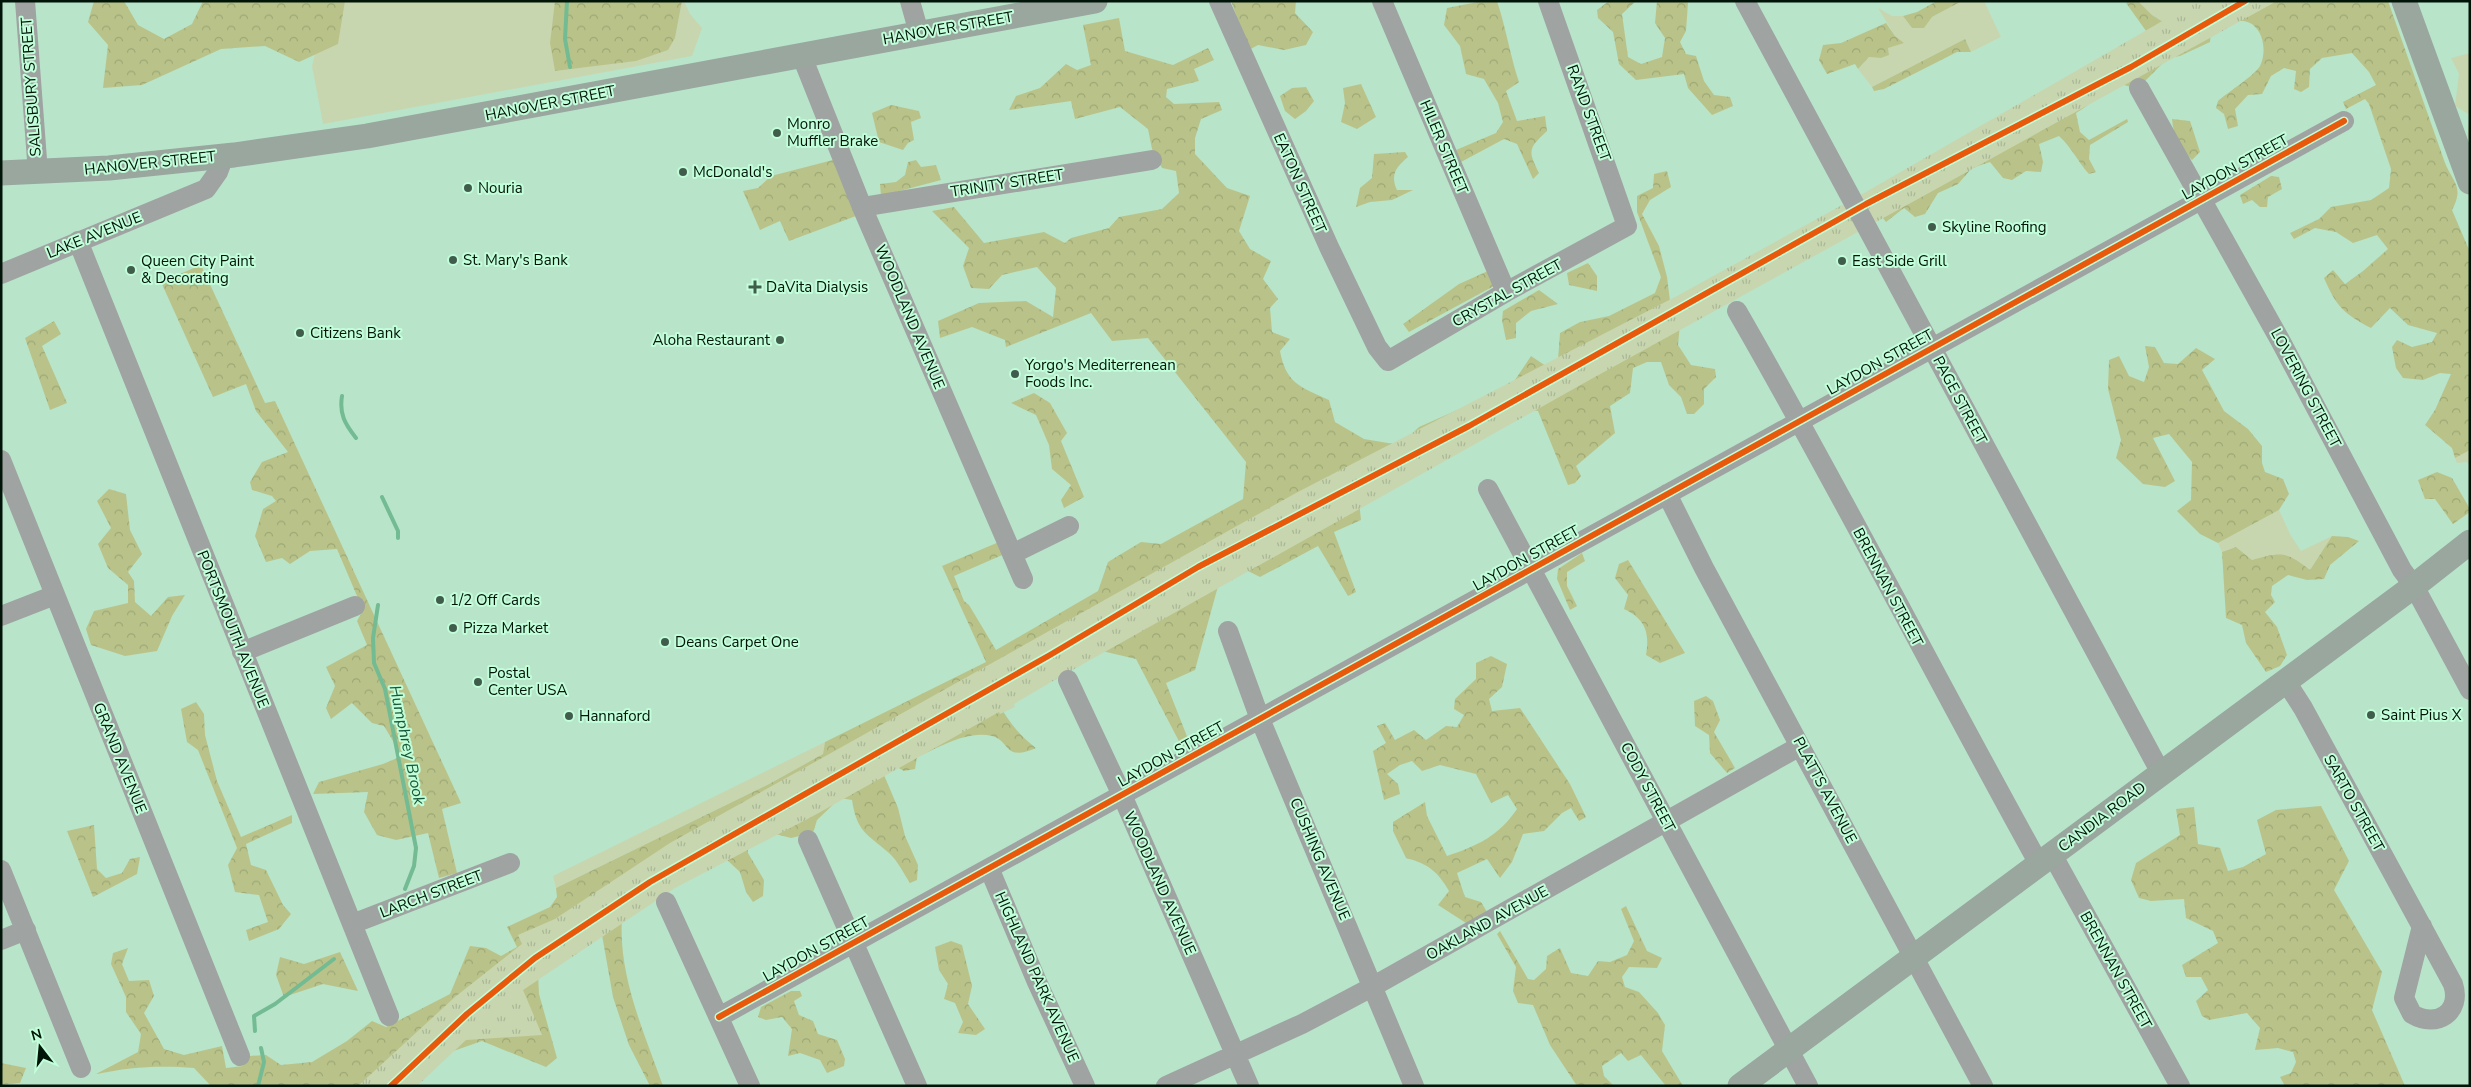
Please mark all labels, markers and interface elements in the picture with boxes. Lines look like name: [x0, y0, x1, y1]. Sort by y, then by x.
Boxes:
street label: HANOVER STREET: [881, 7, 1015, 49]
street label: SALISBURY STREET: [16, 17, 46, 157]
street label: RAND STREET: [1562, 62, 1616, 164]
street label: HANOVER STREET: [483, 81, 617, 125]
street label: HILER STREET: [1415, 97, 1473, 197]
place label: Monro Muffler Brake: [787, 114, 878, 151]
marker: Monro Muffler Brake: [771, 127, 783, 139]
street label: LAYDON STREET: [2178, 129, 2292, 205]
street label: EATON STREET: [1269, 130, 1331, 236]
street label: HANOVER STREET: [83, 146, 217, 180]
place label: McDonald's: [693, 162, 772, 182]
street label: TRINITY STREET: [949, 164, 1065, 202]
marker: McDonald's: [677, 166, 689, 178]
place label: Nouria: [478, 178, 523, 198]
marker: Nouria: [462, 182, 474, 194]
street label: LAKE AVENUE: [44, 207, 144, 263]
place label: Skyline Roofing: [1942, 217, 2047, 237]
marker: Skyline Roofing: [1926, 221, 1938, 233]
street label: WOODLAND AVENUE: [870, 242, 950, 392]
place label: St. Mary's Bank: [463, 250, 568, 270]
place label: Queen City Paint & Decorating: [141, 251, 255, 288]
place label: East Side Grill: [1852, 251, 1947, 271]
marker: St. Mary's Bank: [447, 254, 459, 266]
street label: CRYSTAL STREET: [1448, 254, 1566, 332]
marker: East Side Grill: [1836, 255, 1848, 267]
marker: Queen City Paint & Decorating: [125, 264, 137, 276]
place label: DaVita Dialysis: [766, 277, 868, 297]
marker: DaVita Dialysis: [748, 280, 762, 294]
place label: Citizens Bank: [310, 323, 401, 343]
street label: LAYDON STREET: [1823, 324, 1937, 400]
street label: LOVERING STREET: [2266, 325, 2346, 451]
marker: Citizens Bank: [294, 327, 306, 339]
place label: Aloha Restaurant: [652, 330, 771, 350]
marker: Aloha Restaurant: [774, 334, 786, 346]
street label: PAGE STREET: [1928, 352, 1992, 448]
place label: Yorgo's Mediterrenean Foods Inc.: [1024, 355, 1176, 392]
marker: Yorgo's Mediterrenean Foods Inc.: [1009, 368, 1021, 380]
street label: LAYDON STREET: [1469, 520, 1583, 596]
street label: BRENNAN STREET: [1848, 524, 1928, 650]
street label: PORTSMOUTH AVENUE: [192, 547, 274, 711]
place label: 1/2 Off Cards: [450, 590, 540, 610]
marker: 1/2 Off Cards: [434, 594, 446, 606]
place label: Pizza Market: [463, 618, 549, 638]
marker: Pizza Market: [447, 622, 459, 634]
place label: Deans Carpet One: [675, 632, 799, 652]
marker: Deans Carpet One: [659, 636, 671, 648]
place label: Postal Center USA: [488, 663, 568, 700]
marker: Postal Center USA: [472, 676, 484, 688]
water label: Humphrey Brook: [384, 683, 431, 808]
street label: GRAND AVENUE: [89, 700, 151, 816]
place label: Saint Pius X: [2381, 705, 2462, 725]
place label: Hannaford: [579, 706, 651, 726]
marker: Saint Pius X: [2365, 709, 2377, 721]
marker: Hannaford: [563, 710, 575, 722]
street label: LAYDON STREET: [1114, 716, 1228, 792]
street label: PLATTS AVENUE: [1788, 733, 1862, 847]
street label: CODY STREET: [1616, 739, 1680, 835]
street label: SARTO STREET: [2319, 751, 2389, 855]
street label: CANDIA ROAD: [2054, 777, 2150, 857]
street label: CUSHING AVENUE: [1285, 795, 1355, 923]
street label: WOODLAND AVENUE: [1119, 808, 1201, 958]
street label: LARCH STREET: [377, 865, 485, 923]
street label: OAKLAND AVENUE: [1422, 881, 1552, 965]
street label: HIGHLAND PARK AVENUE: [990, 888, 1084, 1066]
street label: BRENNAN STREET: [2075, 908, 2157, 1032]
street label: LAYDON STREET: [759, 911, 873, 987]
north arrow: [15, 1022, 65, 1072]
text: N: [29, 1024, 44, 1046]

